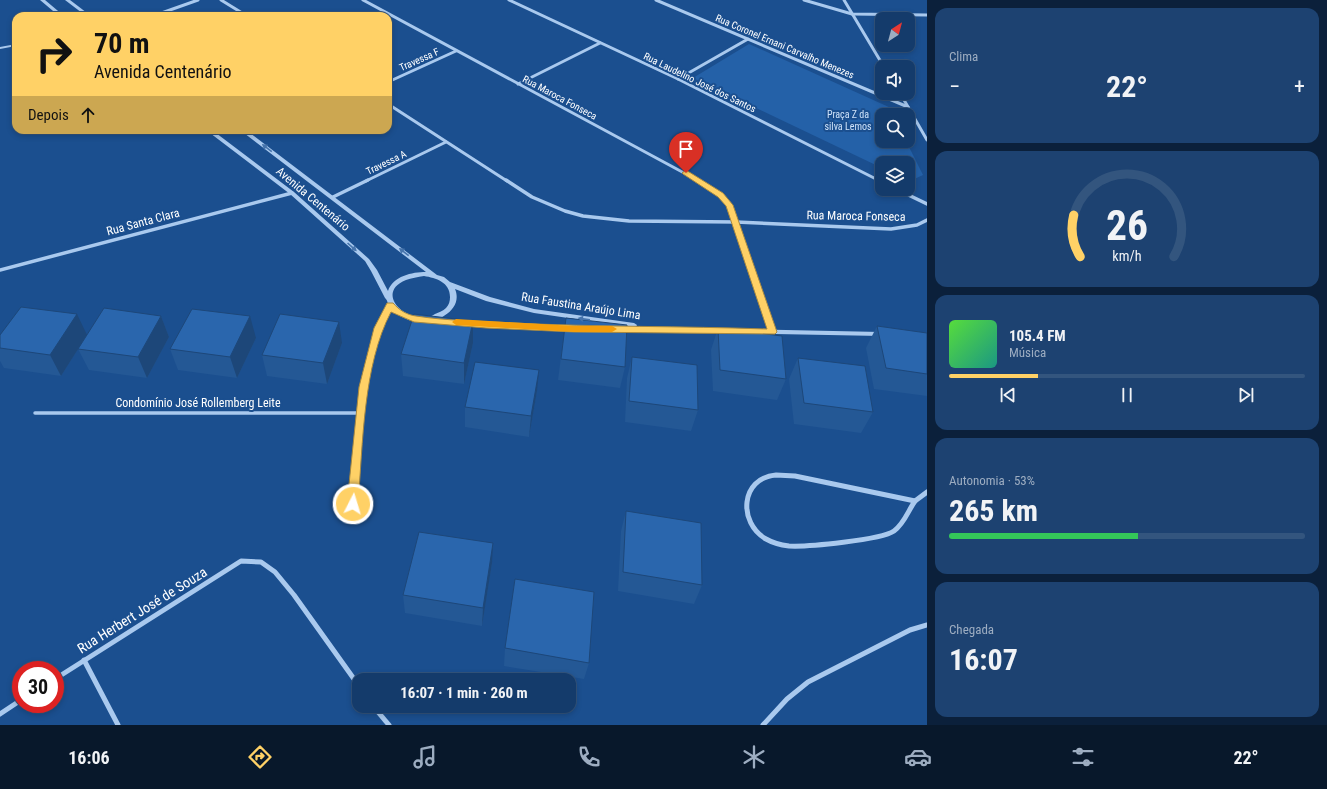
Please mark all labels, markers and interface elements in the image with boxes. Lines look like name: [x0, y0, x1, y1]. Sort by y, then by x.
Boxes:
street label: Rua Coronel Ernani Carvalho Menezes: [714, 12, 856, 81]
north arrow: [875, 12, 915, 52]
map controls: [875, 12, 915, 196]
text: 70 m: [94, 27, 150, 60]
icon: right: [28, 28, 80, 80]
street label: Travessa F: [398, 46, 441, 73]
text: Clima: [949, 49, 978, 64]
street label: Rua Laudelino José dos Santos: [642, 50, 758, 115]
button: sound: [875, 60, 915, 100]
text: Avenida Centenário: [94, 61, 232, 82]
text: 22°: [1106, 69, 1148, 104]
street label: Rua Maroca Fonseca: [521, 73, 599, 122]
text: −: [949, 74, 960, 99]
text: +: [1294, 74, 1305, 99]
icon: ahead: [77, 104, 99, 126]
text: Depois: [28, 106, 69, 124]
button: search: [875, 108, 915, 148]
park label: Praça Z da silva Lemos: [825, 109, 872, 132]
pin: [669, 132, 703, 173]
icon: arrive: [675, 138, 697, 160]
one-way arrow: [261, 144, 272, 152]
street label: Travessa A: [364, 148, 408, 177]
button: layers: [875, 156, 915, 196]
street label: Avenida Centenário: [273, 164, 353, 234]
text: 26: [1106, 201, 1148, 250]
street label: Rua Santa Clara: [105, 205, 181, 238]
street label: Rua Maroca Fonseca: [806, 208, 906, 224]
one-way arrow: [347, 242, 357, 252]
one-way arrow: [398, 247, 409, 256]
text: km/h: [1112, 248, 1142, 264]
street label: Rua Faustina Araújo Lima: [520, 290, 642, 322]
one-way arrow: [578, 316, 590, 322]
text: 105.4 FM: [1009, 327, 1066, 345]
text: Música: [1009, 345, 1046, 360]
icon: previous: [997, 384, 1019, 406]
icon: pause: [1116, 384, 1138, 406]
icon: next: [1235, 384, 1257, 406]
street label: Condomínio José Rollemberg Leite: [115, 396, 281, 410]
text: Autonomia · 53%: [949, 473, 1035, 488]
position arrow: [332, 483, 374, 525]
text: 265 km: [949, 493, 1038, 528]
street label: Rua Herbert José de Souza: [74, 564, 210, 656]
text: Chegada: [949, 622, 994, 637]
text: 16:07: [949, 642, 1018, 677]
speed limit sign: 30: [12, 661, 64, 713]
text: 16:07 · 1 min · 260 m: [400, 684, 528, 702]
icon: directions: [246, 743, 274, 771]
icon: music: [411, 743, 439, 771]
icon: phone: [575, 743, 603, 771]
icon: climate: [740, 743, 768, 771]
icon: car: [904, 743, 932, 771]
icon: filters: [1069, 743, 1097, 771]
text: 16:06: [68, 747, 110, 768]
text: 22°: [1233, 747, 1259, 768]

